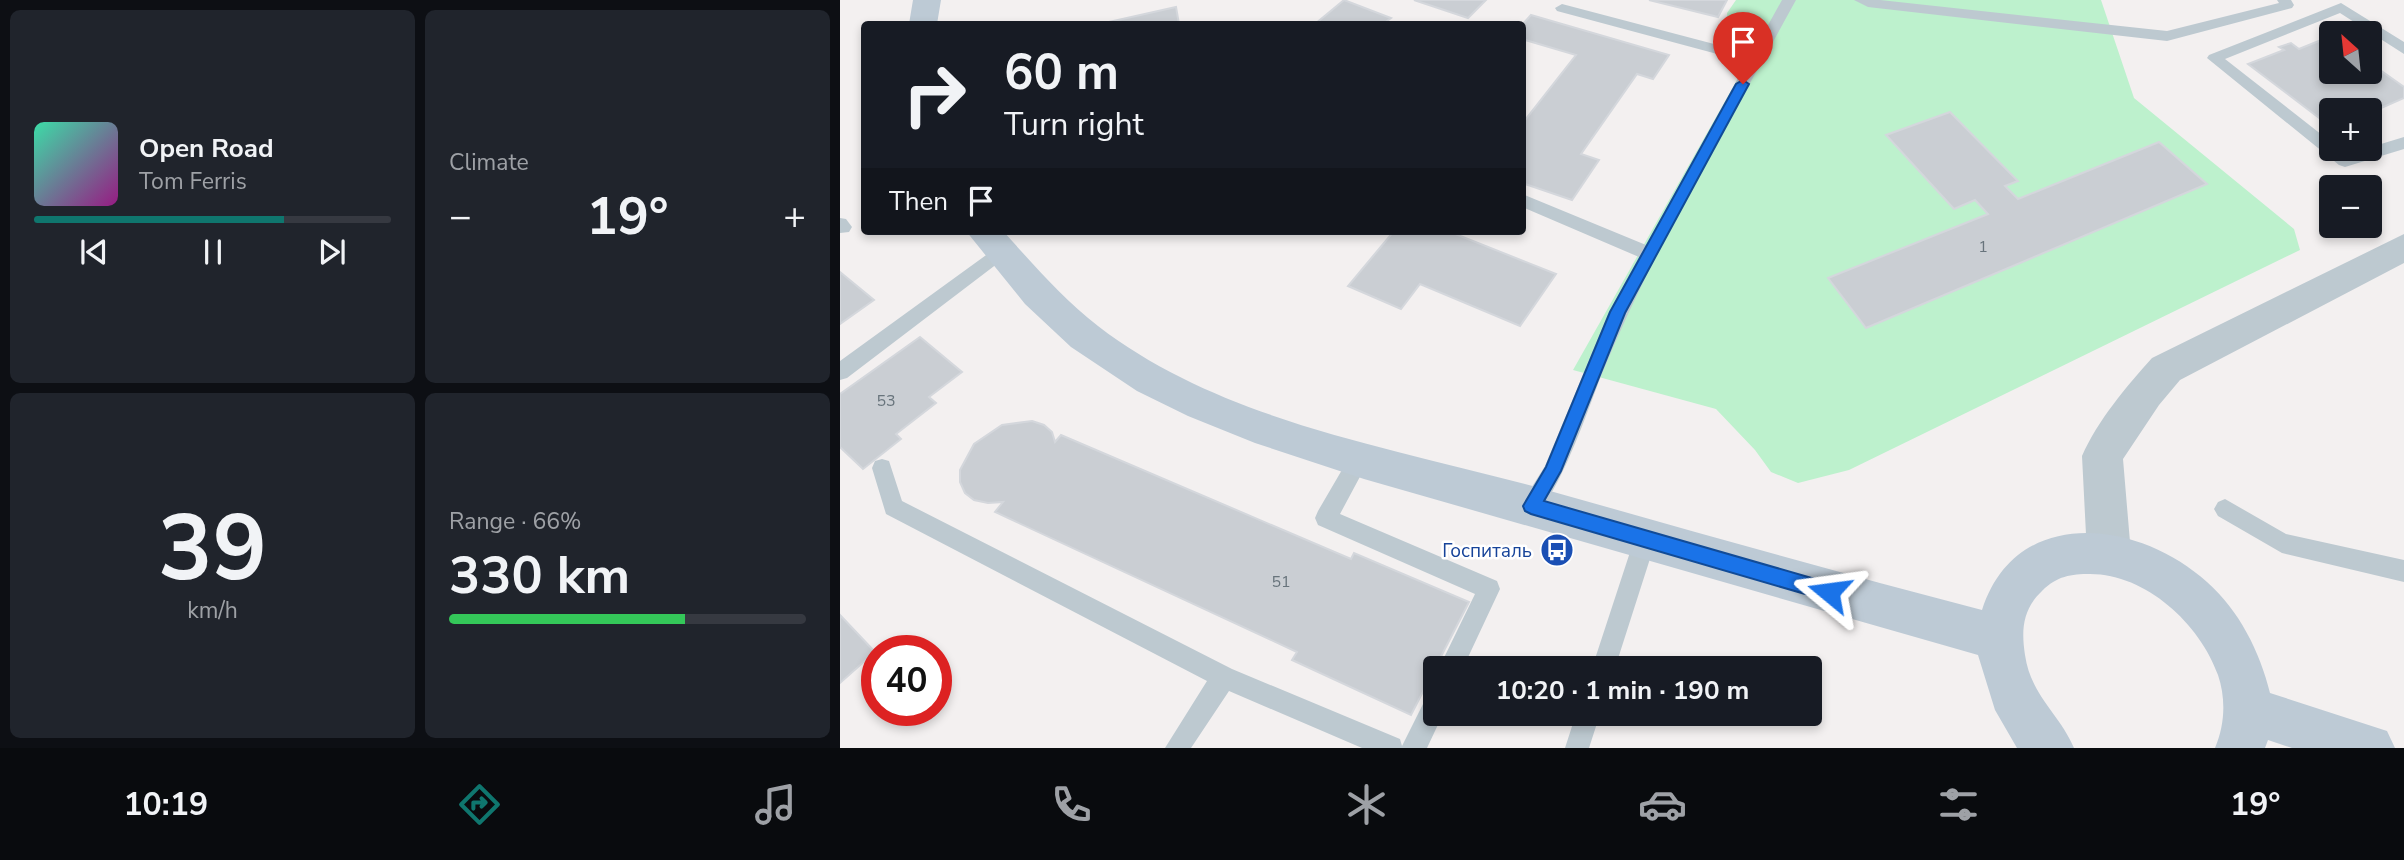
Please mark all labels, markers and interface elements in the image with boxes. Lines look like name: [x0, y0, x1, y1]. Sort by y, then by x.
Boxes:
pin: [1713, 12.0, 1773, 84]
north arrow: [2319, 21, 2382, 84]
map controls: [2319, 21, 2382, 238]
icon: arrive: [1724, 23, 1762, 61]
text: 60 m: [1004, 39, 1119, 106]
icon: right: [889, 49, 980, 140]
button: +: [2319, 98, 2382, 161]
text: Turn right: [1004, 103, 1144, 146]
text: Open Road: [139, 131, 274, 166]
text: Climate: [449, 147, 529, 178]
text: Tom Ferris: [139, 166, 247, 197]
button: −: [2319, 175, 2382, 238]
text: 19°: [586, 181, 669, 252]
icon: arrive: [962, 182, 1000, 220]
text: Then: [889, 184, 948, 219]
text: −: [449, 191, 472, 242]
text: +: [783, 191, 806, 242]
icon: previous: [75, 233, 113, 271]
icon: pause: [194, 233, 232, 271]
icon: next: [313, 233, 351, 271]
house number: 1: [1978, 236, 1988, 258]
house number: 53: [876, 390, 896, 412]
text: 39: [158, 487, 267, 611]
text: Range · 66%: [449, 506, 581, 537]
bus stop icon: Госпиталь: [1538, 531, 1576, 569]
place label: Госпиталь: [1442, 538, 1532, 564]
text: 330 km: [449, 540, 630, 611]
position arrow: [1792, 555, 1866, 629]
house number: 51: [1271, 571, 1291, 593]
text: km/h: [187, 595, 238, 626]
speed limit sign: 40: [861, 635, 952, 726]
text: 10:20 · 1 min · 190 m: [1496, 673, 1749, 708]
icon: directions: [455, 780, 504, 829]
icon: music: [751, 780, 800, 829]
icon: phone: [1047, 780, 1096, 829]
icon: climate: [1342, 780, 1391, 829]
icon: car: [1638, 780, 1687, 829]
icon: filters: [1934, 780, 1983, 829]
text: 10:19: [123, 783, 208, 826]
text: 19°: [2230, 783, 2280, 826]

